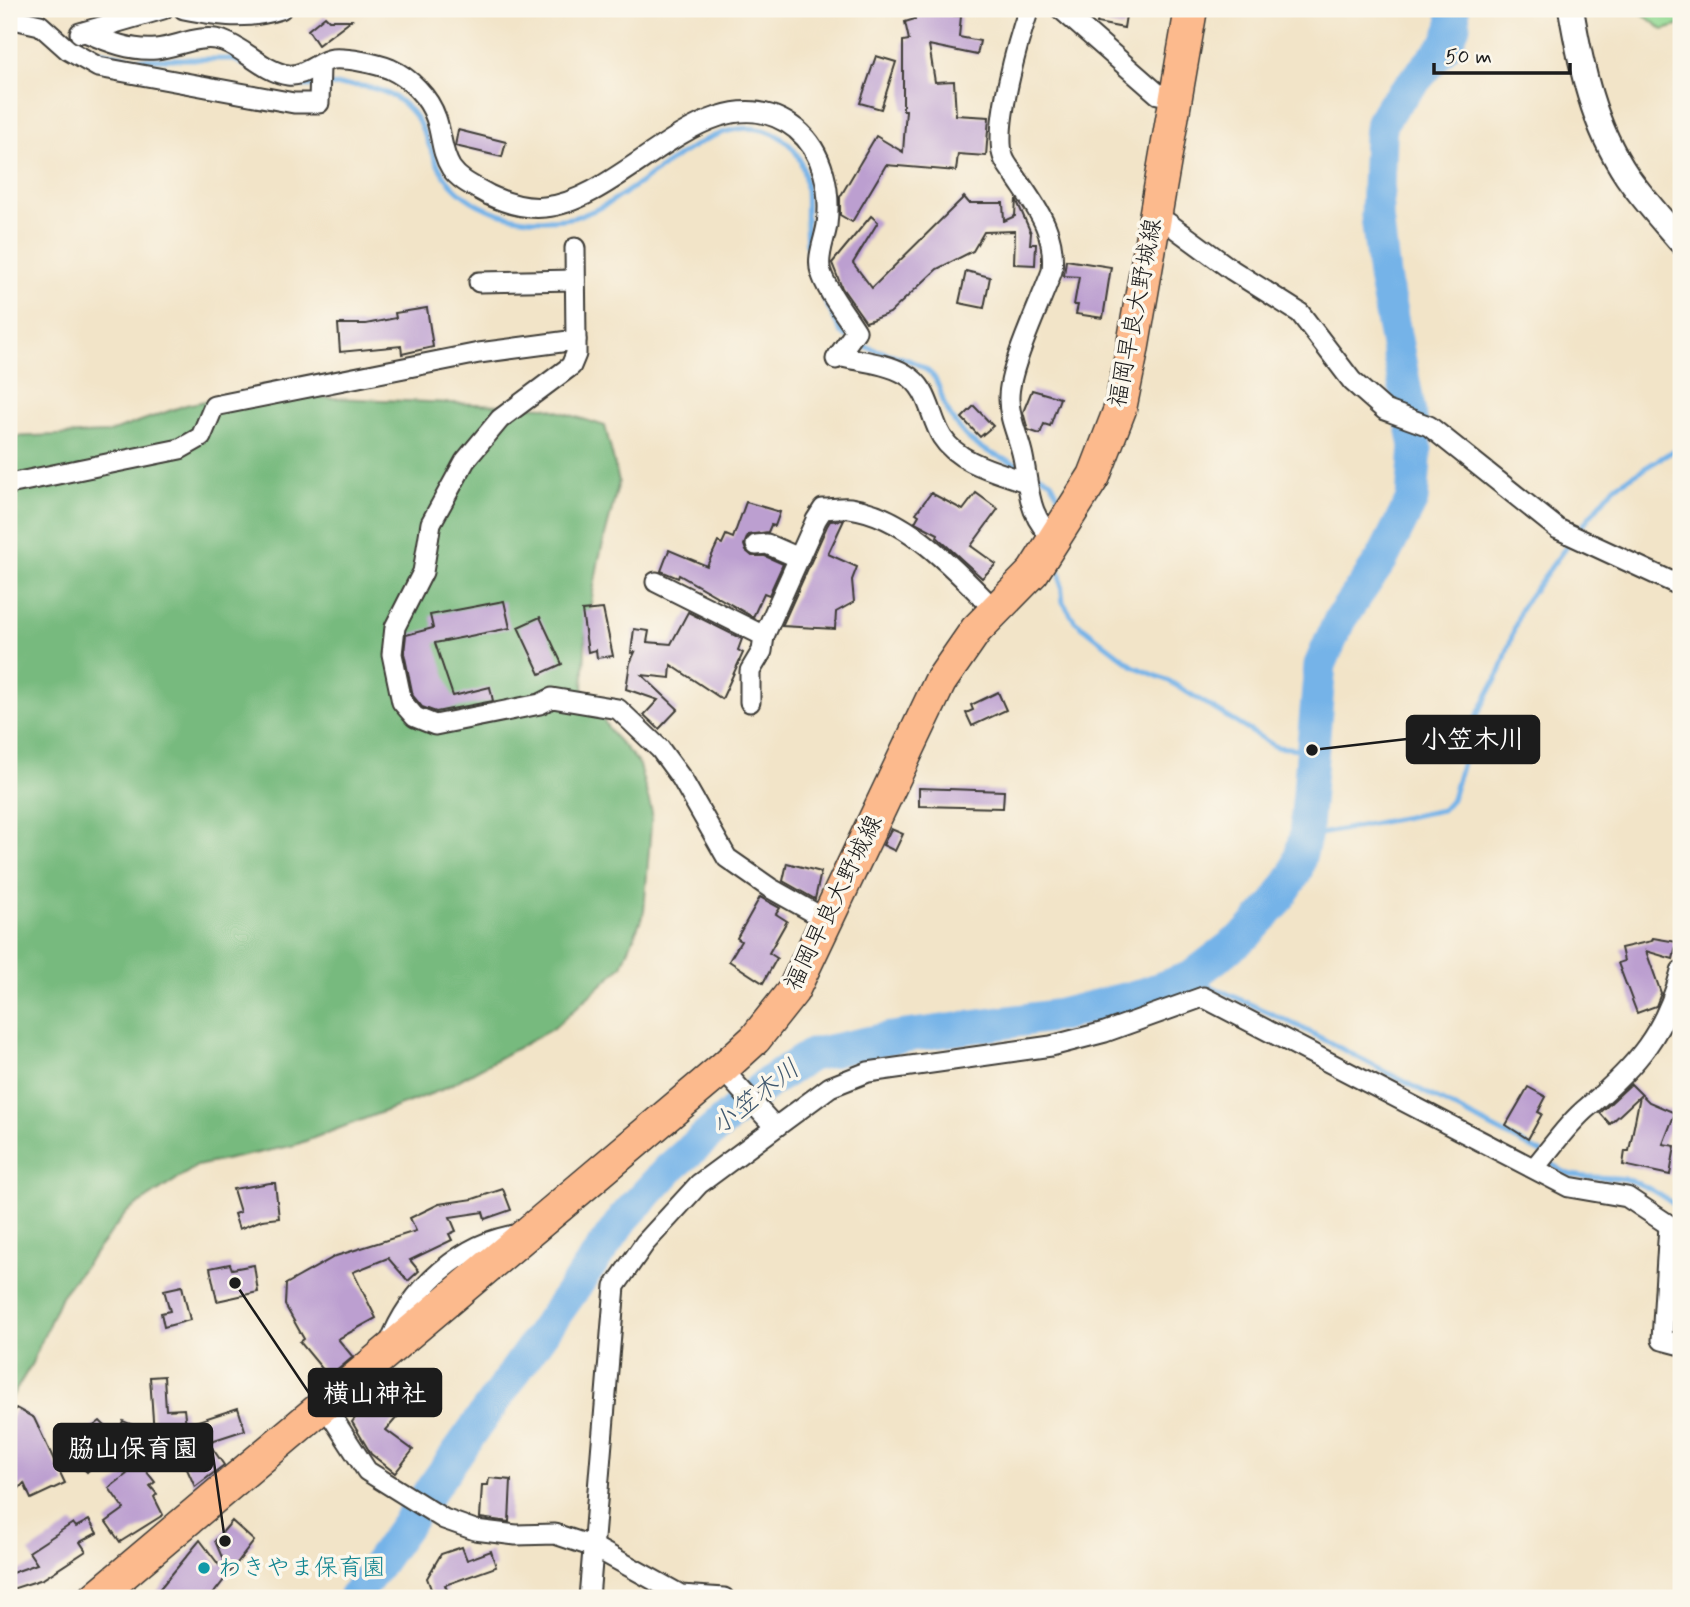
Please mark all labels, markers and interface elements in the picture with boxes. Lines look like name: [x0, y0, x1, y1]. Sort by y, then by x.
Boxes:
scale bar: [1434, 32, 1571, 76]
text: 50 m: [1445, 43, 1492, 71]
street label: 福岡早良大野城線: [1102, 216, 1170, 410]
callout: 小笠木川: [1407, 716, 1539, 763]
text: 小笠木川: [1421, 724, 1525, 758]
street label: 福岡早良大野城線: [778, 810, 890, 996]
water label: 小笠木川: [705, 1053, 807, 1143]
callout: 横山神社: [309, 1369, 441, 1416]
text: 横山神社: [323, 1378, 427, 1412]
callout: 脇山保育園: [54, 1424, 212, 1471]
text: 脇山保育園: [68, 1433, 198, 1467]
place label: わきやま保育園: [218, 1553, 386, 1584]
marker: わきやま保育園: [196, 1560, 212, 1576]

